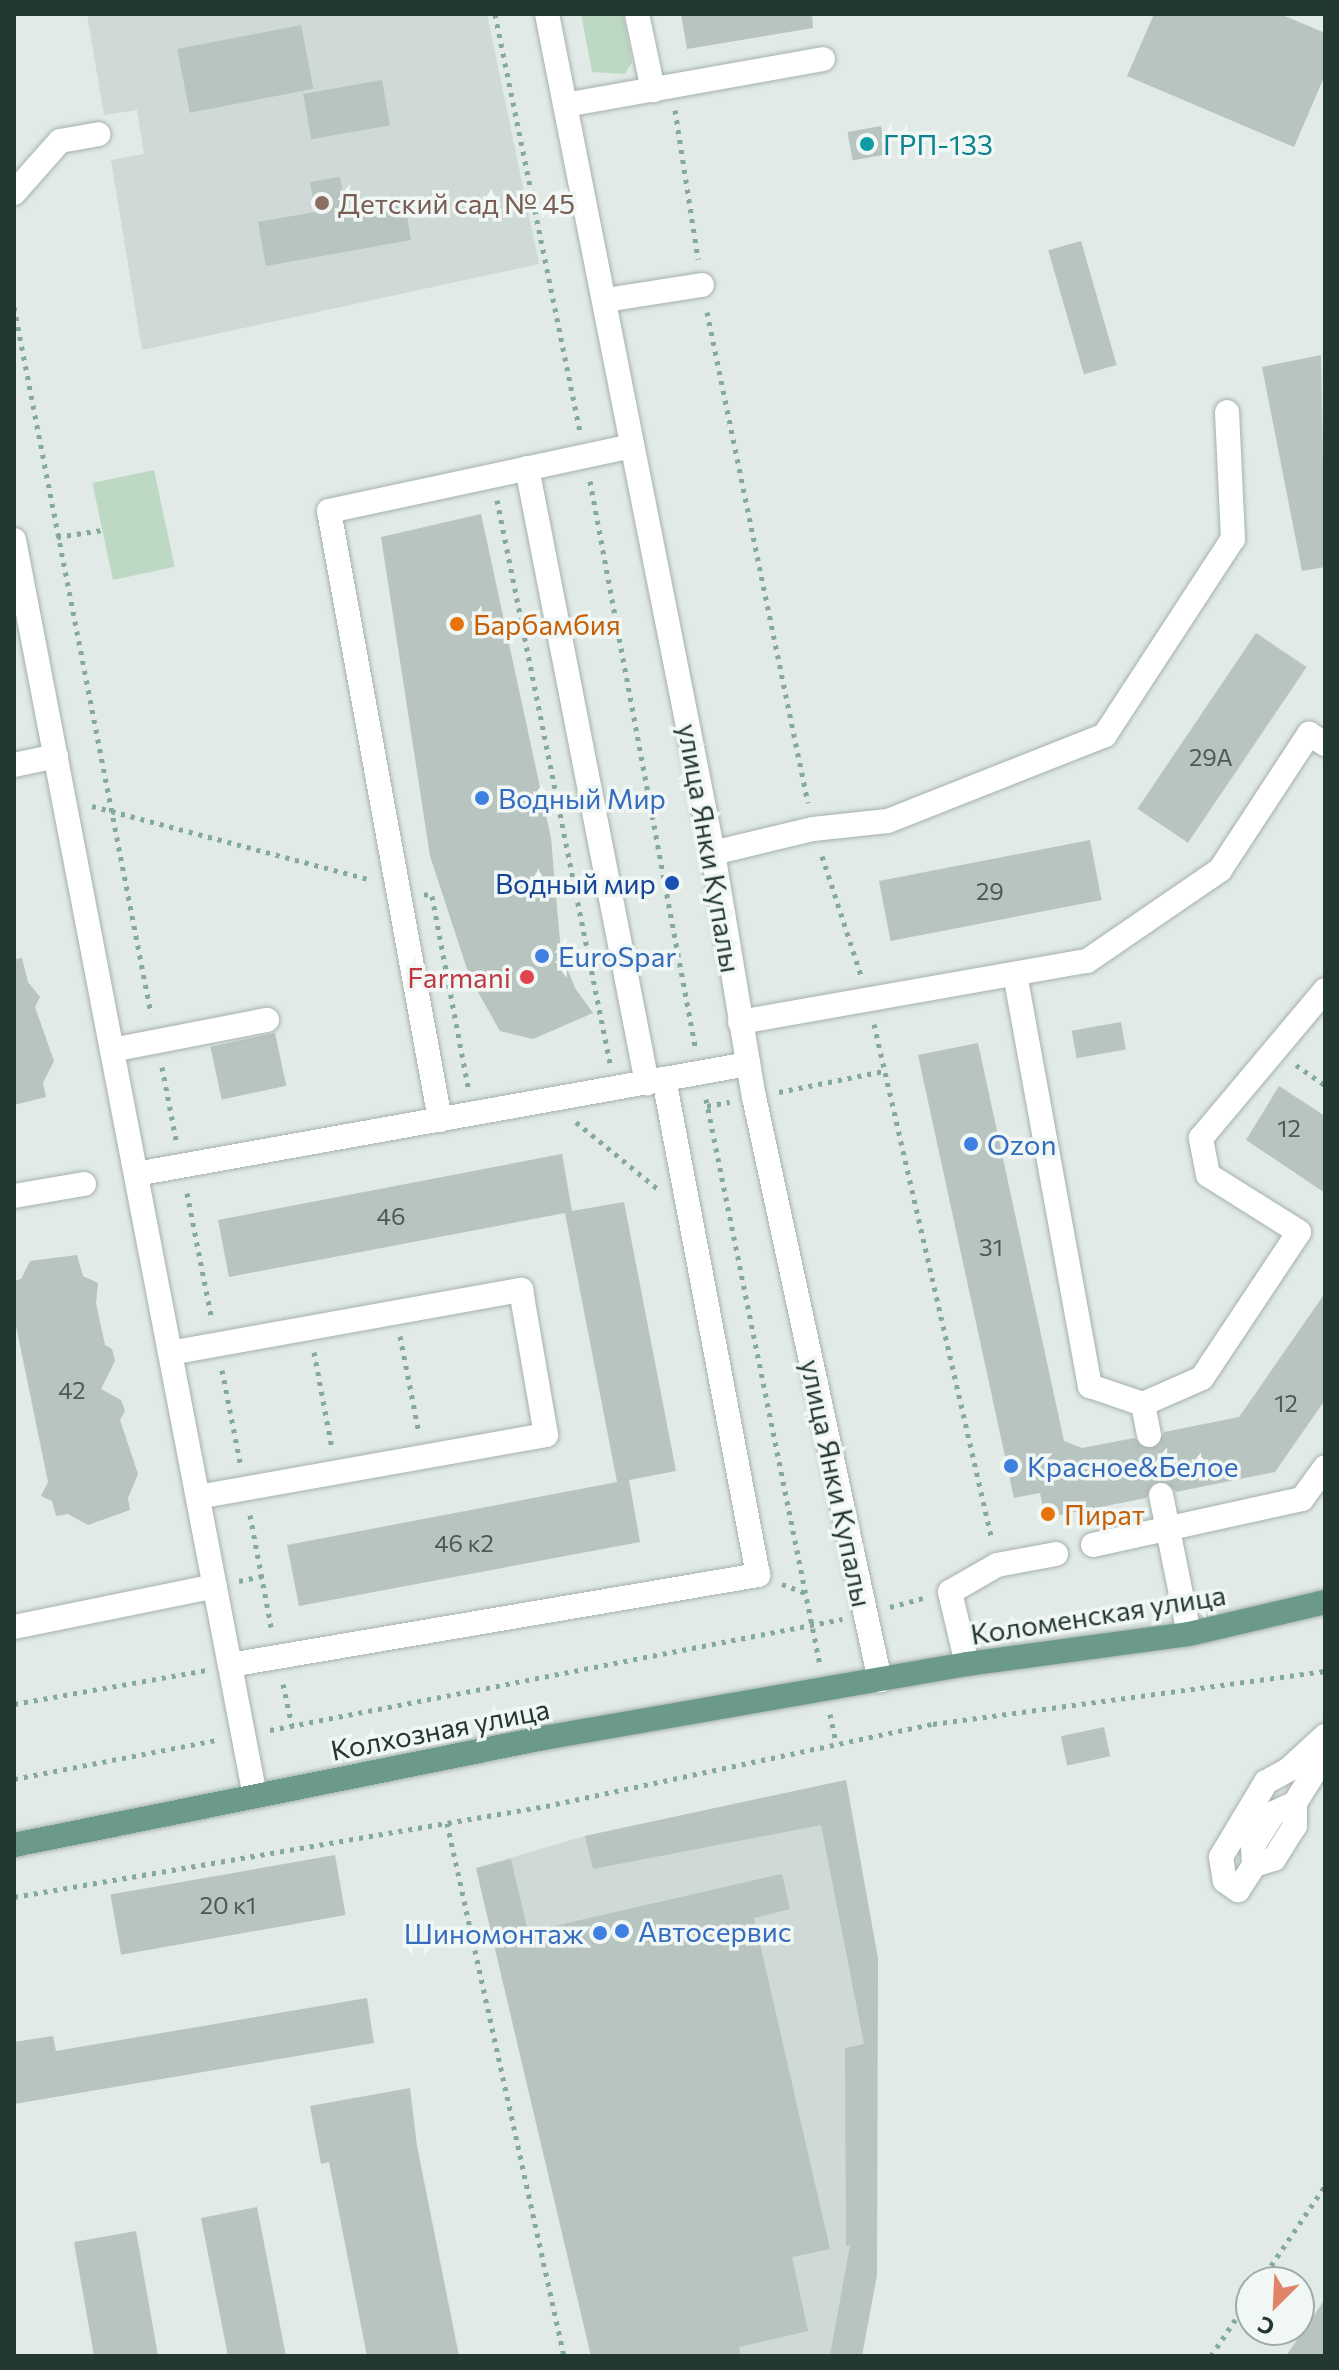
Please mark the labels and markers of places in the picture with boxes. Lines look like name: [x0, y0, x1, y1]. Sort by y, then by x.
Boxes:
place label: ГРП-133: [883, 127, 993, 161]
marker: ГРП-133: [858, 135, 876, 153]
place label: Детский сад № 45: [338, 186, 575, 220]
marker: Детский сад № 45: [313, 194, 331, 212]
place label: Барбамбия: [473, 607, 621, 641]
marker: Барбамбия: [448, 615, 466, 633]
place label: Водный Мир: [498, 781, 666, 815]
marker: Водный Мир: [473, 789, 491, 807]
place label: Водный мир: [495, 866, 656, 900]
marker: Водный мир: [663, 874, 681, 892]
place label: EuroSpar: [558, 939, 677, 973]
marker: EuroSpar: [533, 947, 551, 965]
place label: Farmani: [407, 960, 511, 994]
marker: Farmani: [518, 968, 536, 986]
place label: Ozon: [987, 1127, 1057, 1161]
marker: Ozon: [962, 1135, 980, 1153]
place label: Красное&Белое: [1027, 1449, 1239, 1483]
marker: Красное&Белое: [1002, 1457, 1020, 1475]
place label: Пират: [1064, 1497, 1145, 1531]
marker: Пират: [1039, 1505, 1057, 1523]
place label: Автосервис: [638, 1914, 792, 1948]
place label: Шиномонтаж: [404, 1916, 584, 1950]
marker: Автосервис: [613, 1922, 631, 1940]
marker: Шиномонтаж: [591, 1924, 609, 1942]

